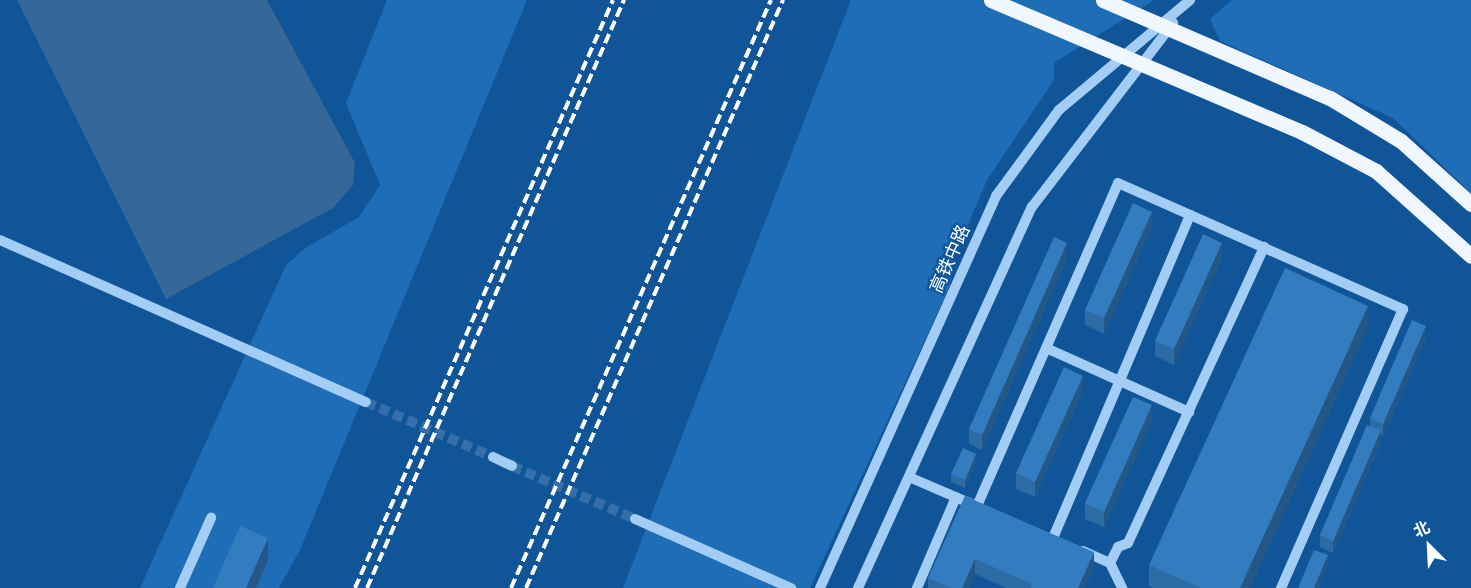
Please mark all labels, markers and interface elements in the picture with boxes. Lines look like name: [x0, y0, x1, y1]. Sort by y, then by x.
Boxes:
street label: 高铁中路: [925, 222, 975, 296]
north arrow: [1399, 516, 1459, 576]
text: 北: [1410, 517, 1433, 541]

